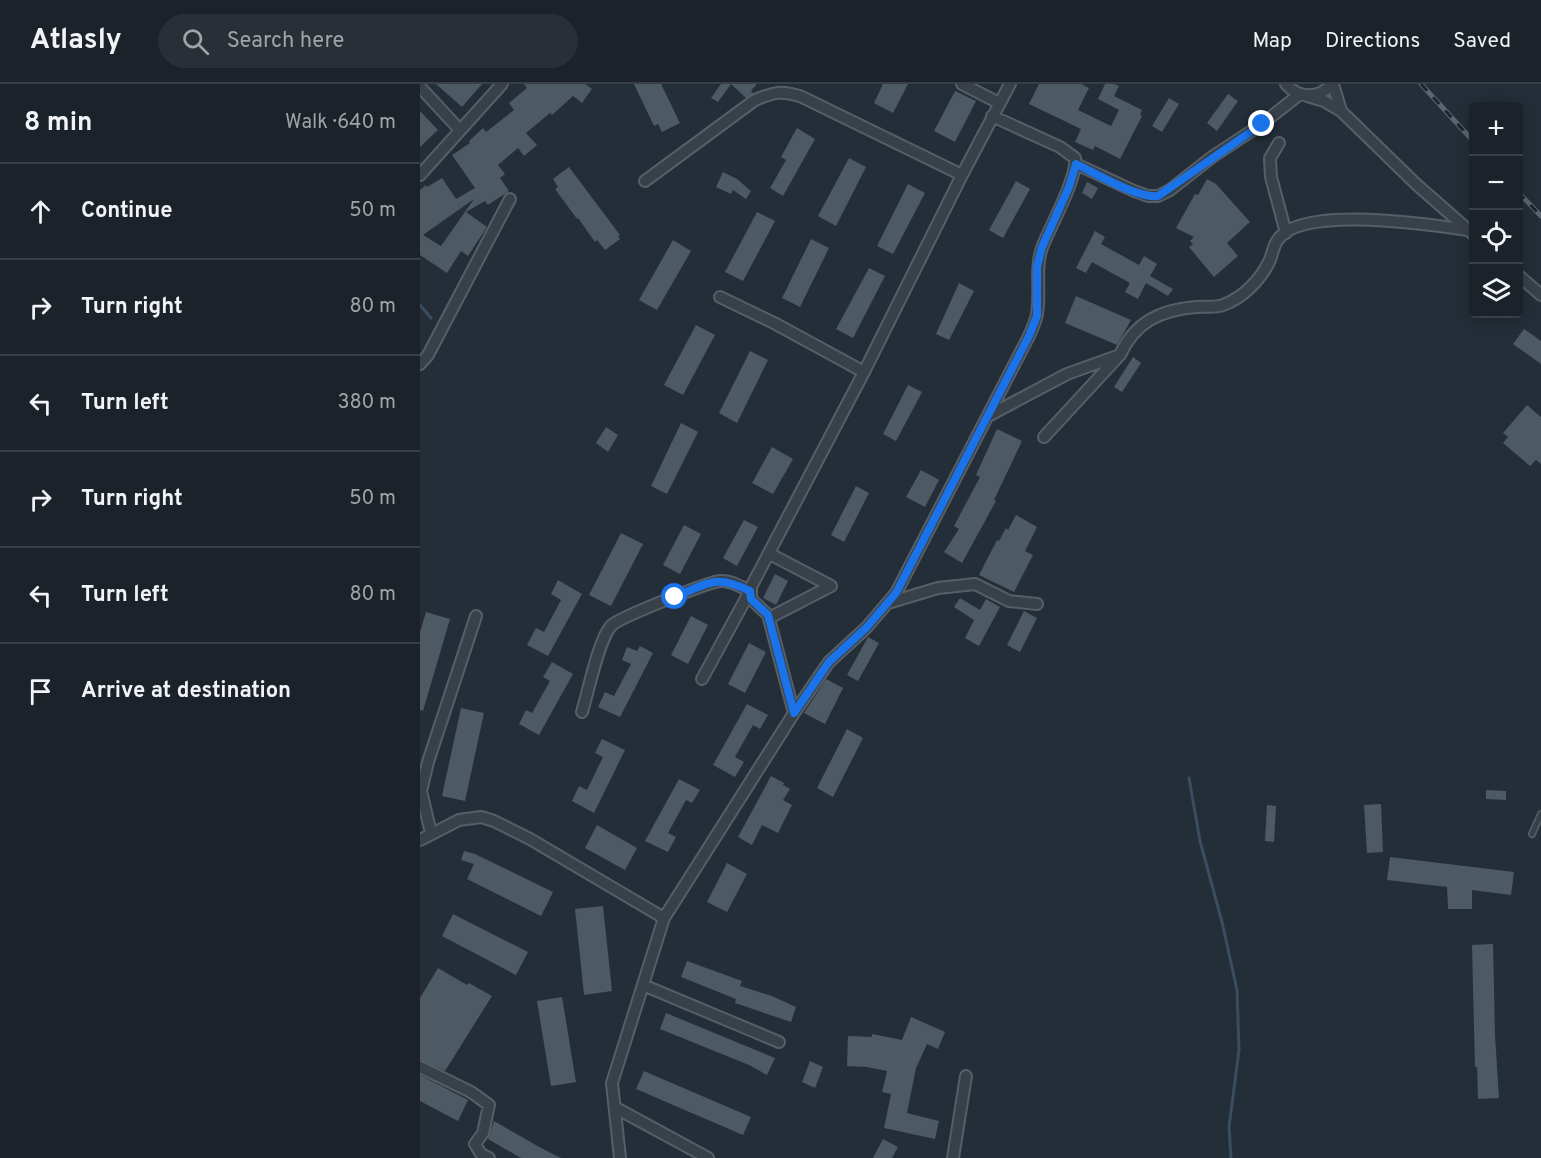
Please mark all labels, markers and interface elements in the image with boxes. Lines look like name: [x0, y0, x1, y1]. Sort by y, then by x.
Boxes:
search box: [158, 14, 578, 68]
text: Atlasly: [30, 23, 122, 59]
icon: search: [179, 25, 212, 58]
text: Search here: [227, 28, 344, 55]
text: Map: [1252, 28, 1292, 55]
text: Directions: [1325, 28, 1420, 55]
text: Saved: [1453, 28, 1511, 55]
map controls: [1469, 102, 1523, 318]
button: +: [1469, 102, 1523, 156]
text: 8 min: [24, 107, 92, 140]
text: Walk · 640 m: [285, 110, 396, 136]
route end: [1248, 110, 1274, 136]
button: −: [1469, 156, 1523, 210]
icon: ahead: [24, 195, 57, 228]
text: Continue: [81, 198, 172, 225]
text: 50 m: [349, 198, 396, 224]
button: locate: [1469, 210, 1523, 264]
button: layers: [1469, 264, 1523, 318]
icon: right: [24, 291, 57, 324]
text: Turn right: [81, 294, 183, 321]
text: 80 m: [350, 294, 396, 320]
icon: left: [24, 387, 57, 420]
text: Turn left: [81, 390, 169, 417]
text: 380 m: [337, 390, 396, 416]
icon: right: [24, 483, 57, 516]
text: Turn right: [81, 486, 183, 513]
text: 50 m: [349, 486, 396, 512]
icon: left: [24, 579, 57, 612]
text: Turn left: [81, 582, 169, 609]
text: 80 m: [350, 582, 396, 608]
route start: [661, 583, 687, 609]
icon: arrive: [24, 675, 57, 708]
text: Arrive at destination: [81, 678, 291, 705]

